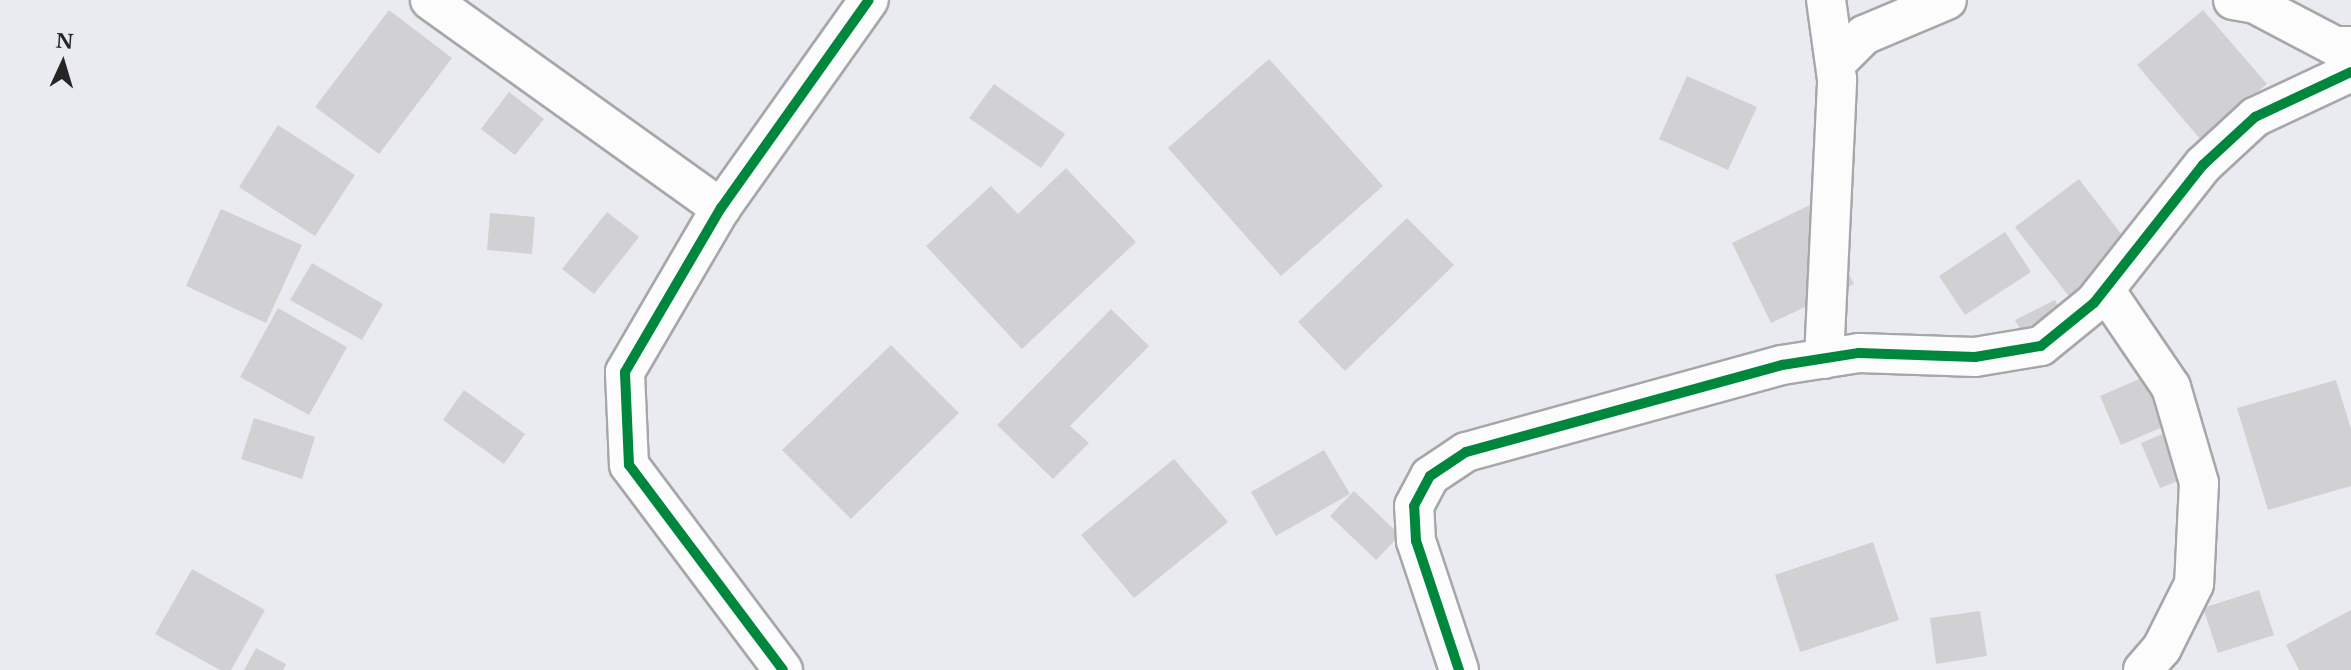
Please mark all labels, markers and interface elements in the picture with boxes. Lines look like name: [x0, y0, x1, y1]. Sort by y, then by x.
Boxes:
north arrow: [28, 28, 98, 98]
text: N: [55, 29, 74, 54]

